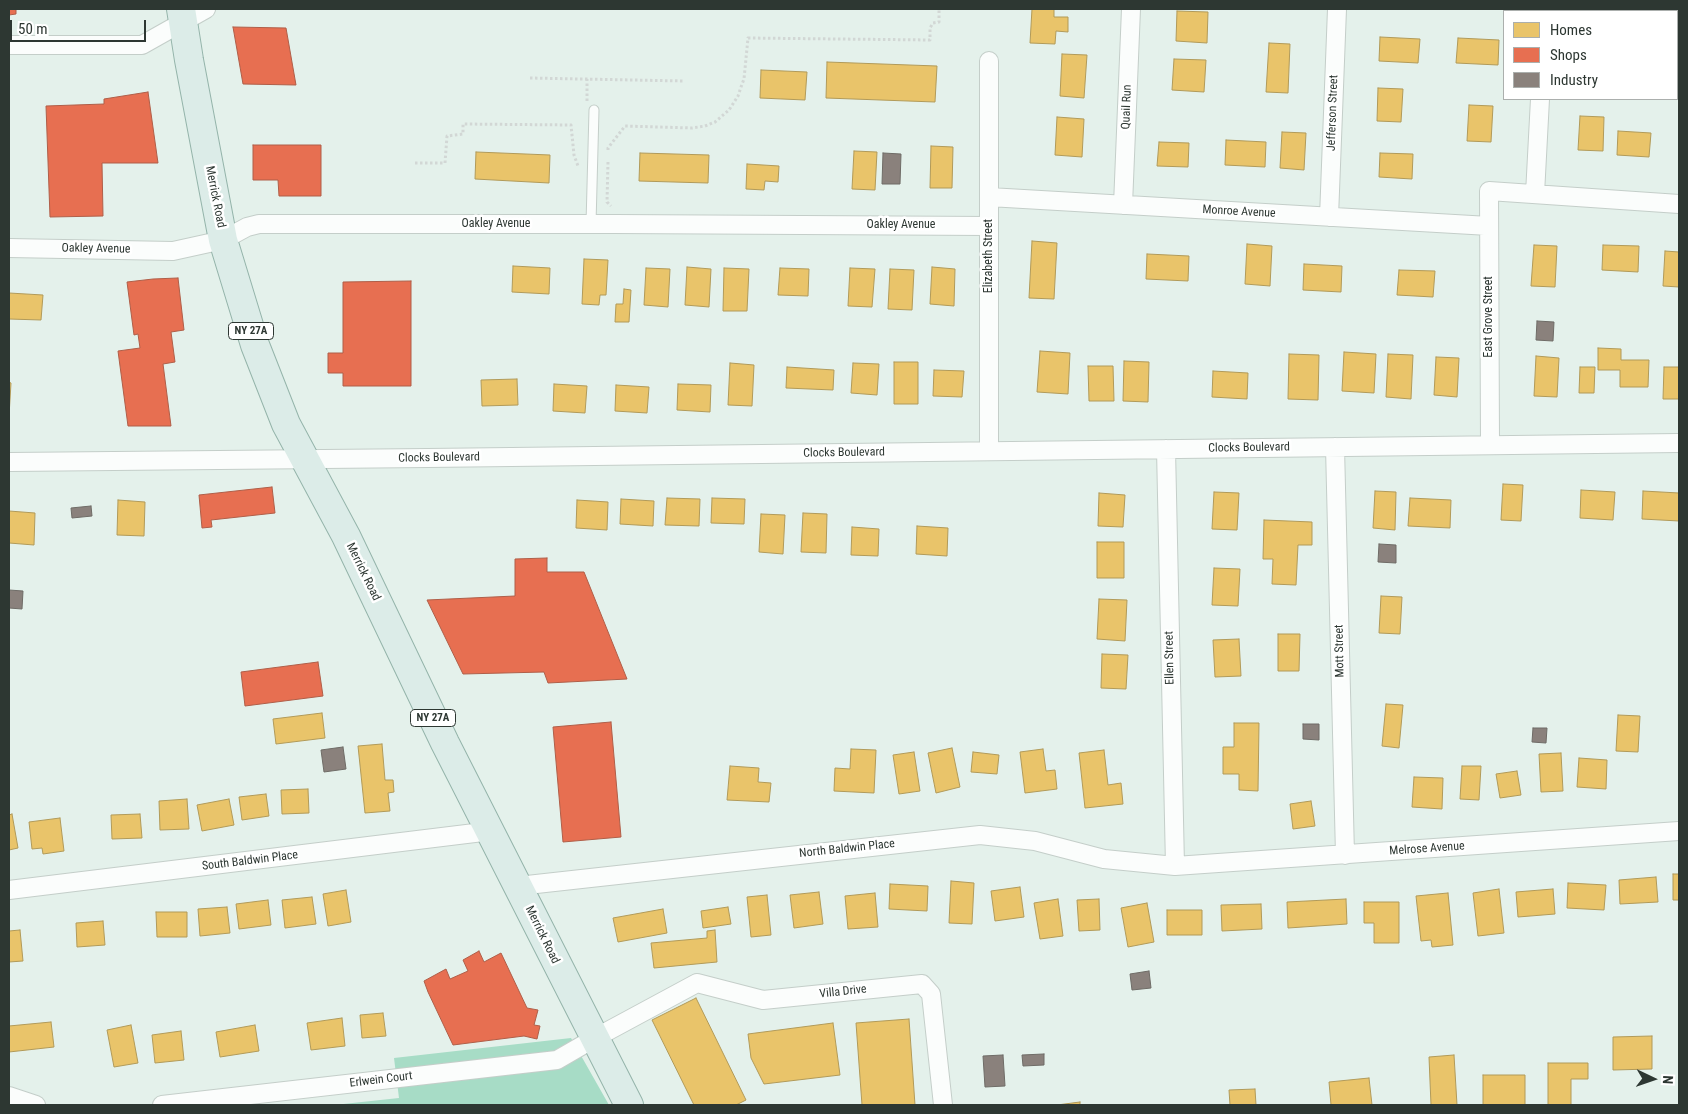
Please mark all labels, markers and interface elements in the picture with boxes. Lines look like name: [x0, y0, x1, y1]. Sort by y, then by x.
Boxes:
scale bar: [12, 10, 149, 42]
legend: [1503, 10, 1678, 100]
text: 50 m: [18, 20, 48, 38]
text: Homes: [1550, 21, 1592, 39]
text: Shops: [1550, 46, 1587, 64]
text: Industry: [1550, 71, 1598, 89]
street label: Jefferson Street: [1324, 75, 1342, 151]
street label: Quail Run: [1119, 84, 1135, 130]
street label: Merrick Road: [202, 165, 228, 229]
street label: Monroe Avenue: [1202, 203, 1276, 221]
street label: Oakley Avenue: [462, 217, 530, 231]
street label: Oakley Avenue: [867, 218, 935, 232]
street label: Elizabeth Street: [982, 219, 996, 293]
street label: Oakley Avenue: [61, 241, 131, 257]
street label: East Grove Street: [1482, 276, 1496, 358]
road number: NY 27A: [228, 322, 274, 340]
street label: Clocks Boulevard: [1208, 440, 1290, 456]
street label: Clocks Boulevard: [803, 445, 885, 461]
street label: Clocks Boulevard: [398, 450, 480, 466]
street label: Merrick Road: [343, 541, 383, 603]
street label: Mott Street: [1332, 624, 1348, 678]
street label: Ellen Street: [1162, 631, 1178, 685]
road number: NY 27A: [410, 710, 456, 726]
street label: North Baldwin Place: [799, 837, 895, 861]
street label: Melrose Avenue: [1389, 839, 1465, 859]
street label: South Baldwin Place: [201, 848, 299, 874]
street label: Merrick Road: [522, 904, 562, 966]
street label: Villa Drive: [819, 982, 867, 1002]
north arrow: [1628, 1054, 1678, 1104]
street label: Erlwein Court: [349, 1069, 413, 1091]
text: N: [1660, 1075, 1676, 1084]

